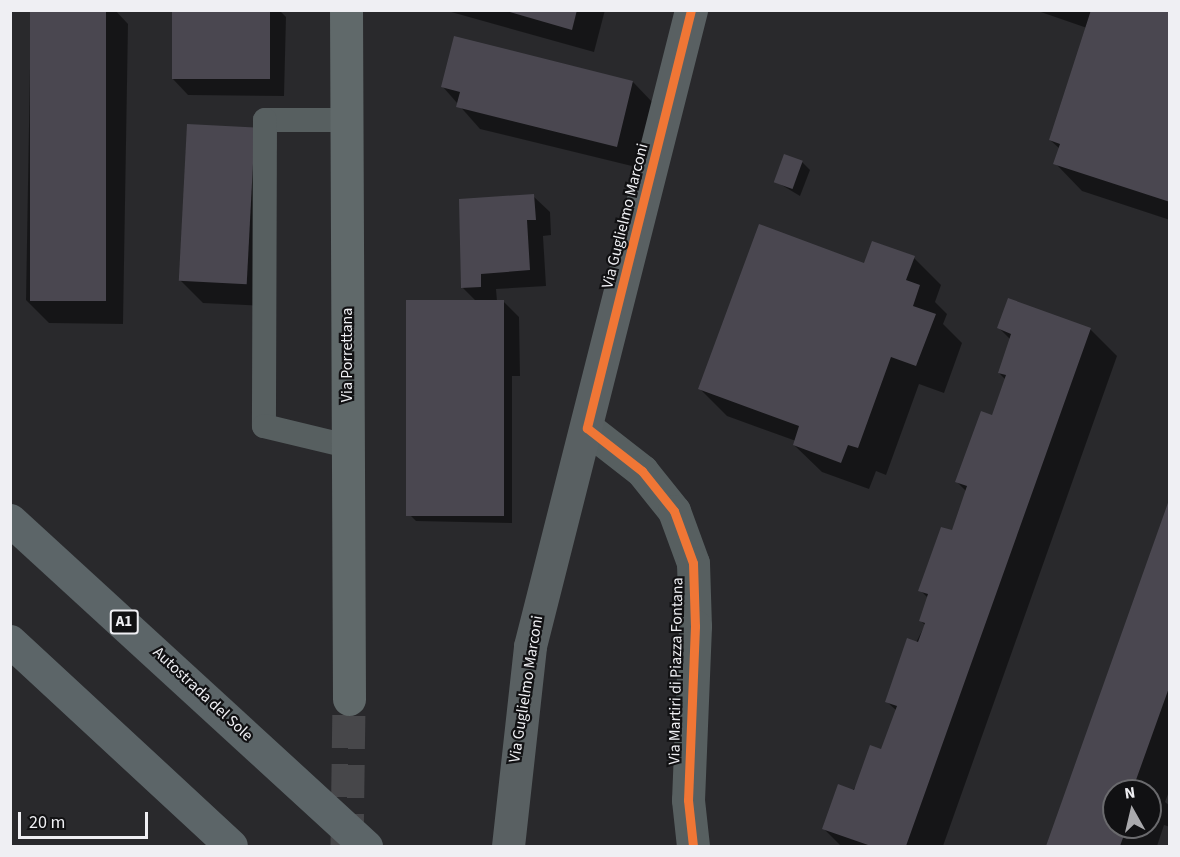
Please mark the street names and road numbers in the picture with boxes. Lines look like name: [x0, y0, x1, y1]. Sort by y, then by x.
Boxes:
street label: Via Guglielmo Marconi: [598, 142, 652, 290]
street label: Via Porrettana: [337, 308, 357, 402]
street label: Via Martiri di Piazza Fontana: [665, 577, 687, 765]
road number: A1: [109, 610, 139, 634]
street label: Via Guglielmo Marconi: [505, 614, 547, 764]
street label: Autostrada del Sole: [149, 643, 257, 745]

